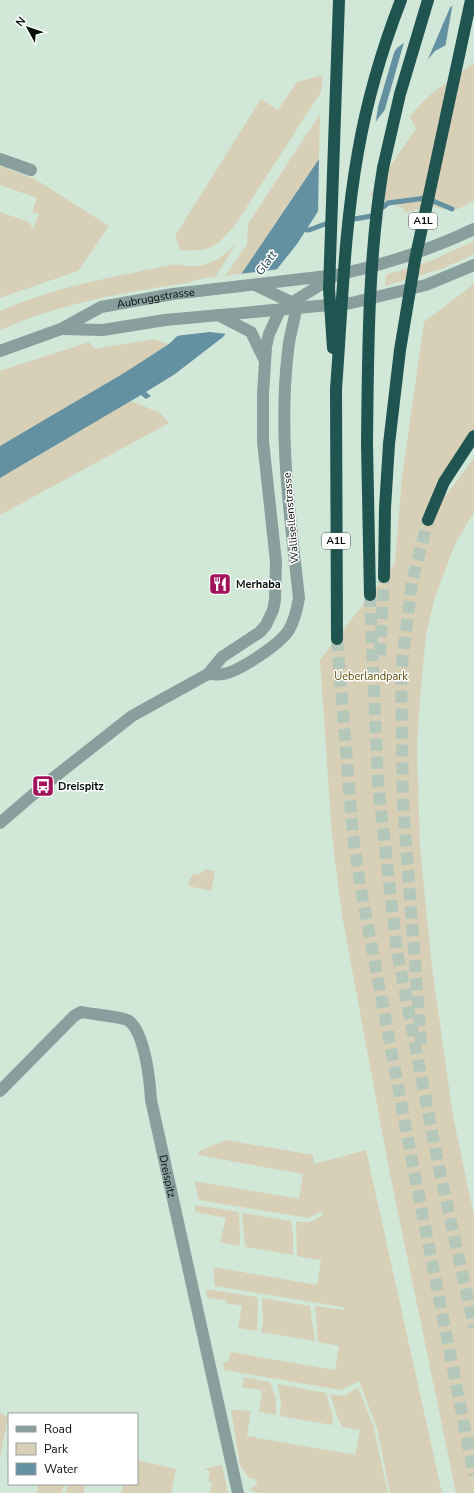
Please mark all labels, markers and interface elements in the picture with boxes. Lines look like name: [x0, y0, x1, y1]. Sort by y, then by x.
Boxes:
north arrow: [8, 8, 48, 48]
text: N: [12, 14, 29, 30]
road number: A1L: [409, 213, 437, 229]
water label: Glatt: [252, 247, 281, 279]
street label: Aubruggstrasse: [115, 284, 196, 312]
street label: Wallisellenstrasse: [280, 472, 302, 564]
road number: A1L: [322, 533, 350, 549]
restaurant icon: Merhaba: [207, 571, 233, 597]
place label: Merhaba: [236, 577, 281, 592]
park label: Ueberlandpark: [334, 669, 408, 684]
bus stop icon: Dreispitz: [30, 773, 56, 799]
place label: Dreispitz: [58, 779, 104, 794]
street label: Dreispitz: [156, 1153, 180, 1199]
legend: [8, 1413, 138, 1485]
text: Road: [44, 1421, 72, 1437]
text: Park: [44, 1441, 69, 1457]
text: Water: [44, 1461, 78, 1477]

